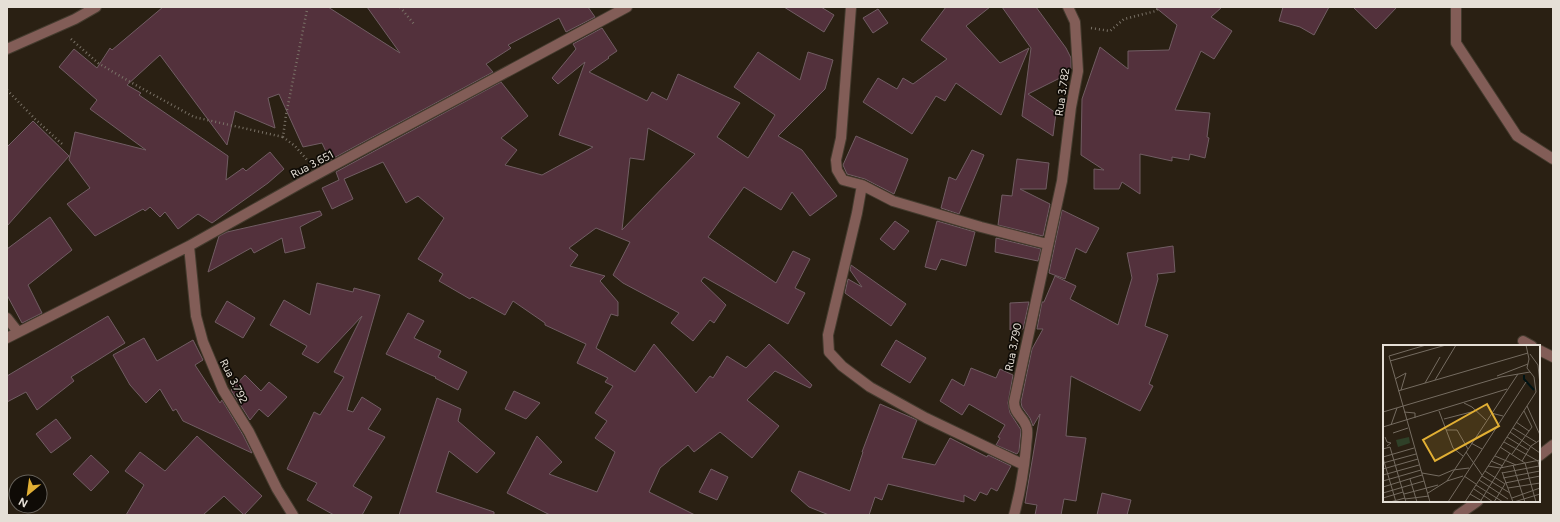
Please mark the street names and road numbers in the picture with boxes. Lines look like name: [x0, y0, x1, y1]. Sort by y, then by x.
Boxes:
street label: Rua 3.782: [1053, 67, 1072, 117]
street label: Rua 3.651: [289, 148, 336, 181]
street label: Rua 3.790: [1002, 322, 1025, 372]
street label: Rua 3.792: [217, 357, 250, 406]

